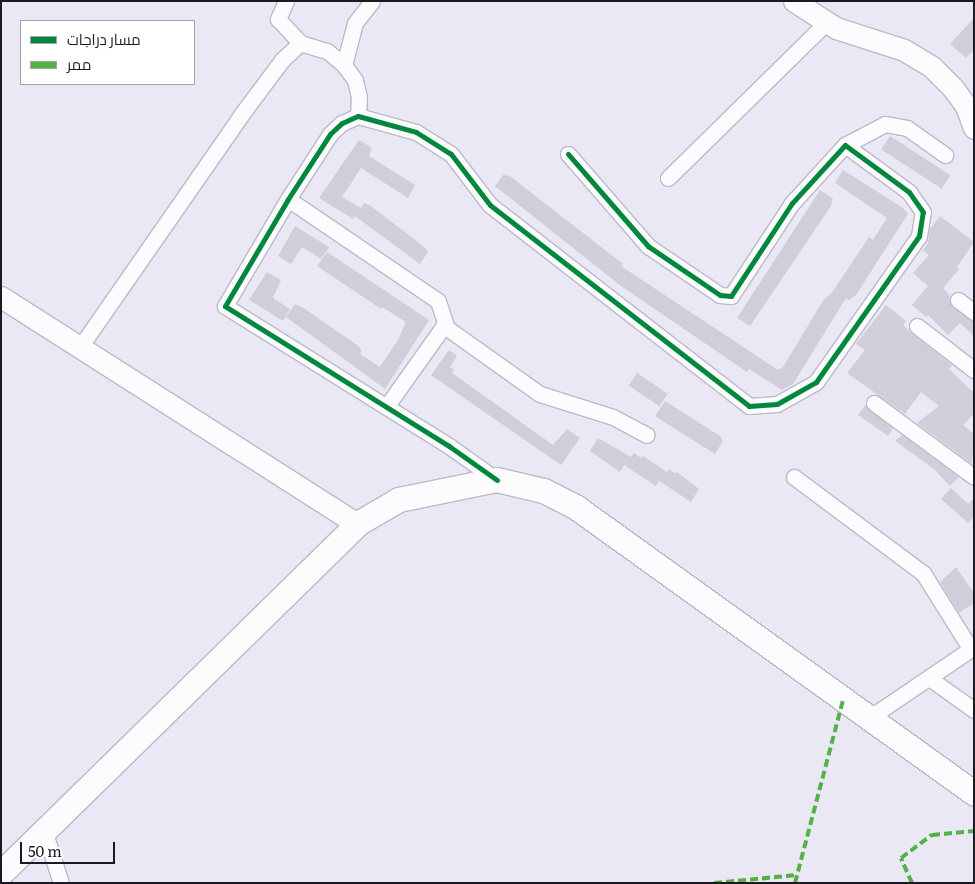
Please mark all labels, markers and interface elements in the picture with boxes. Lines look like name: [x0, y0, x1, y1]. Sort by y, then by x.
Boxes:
legend: [20, 20, 195, 85]
text: مسار دراجات: [67, 27, 141, 50]
text: ممر: [67, 52, 91, 75]
scale bar: [22, 832, 118, 864]
text: 50 m: [28, 839, 62, 862]

